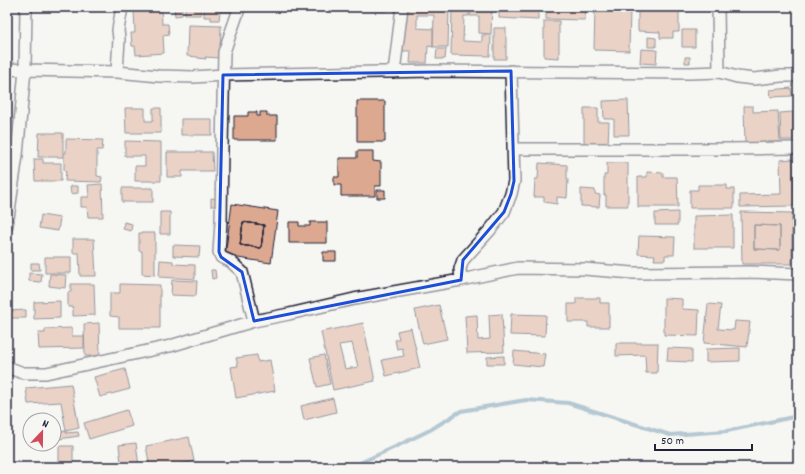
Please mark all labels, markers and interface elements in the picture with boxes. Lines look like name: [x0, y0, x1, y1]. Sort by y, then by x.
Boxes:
north arrow: [22, 412, 62, 452]
text: N: [39, 416, 51, 433]
scale bar: [655, 426, 752, 452]
text: 50 m: [661, 433, 684, 450]

